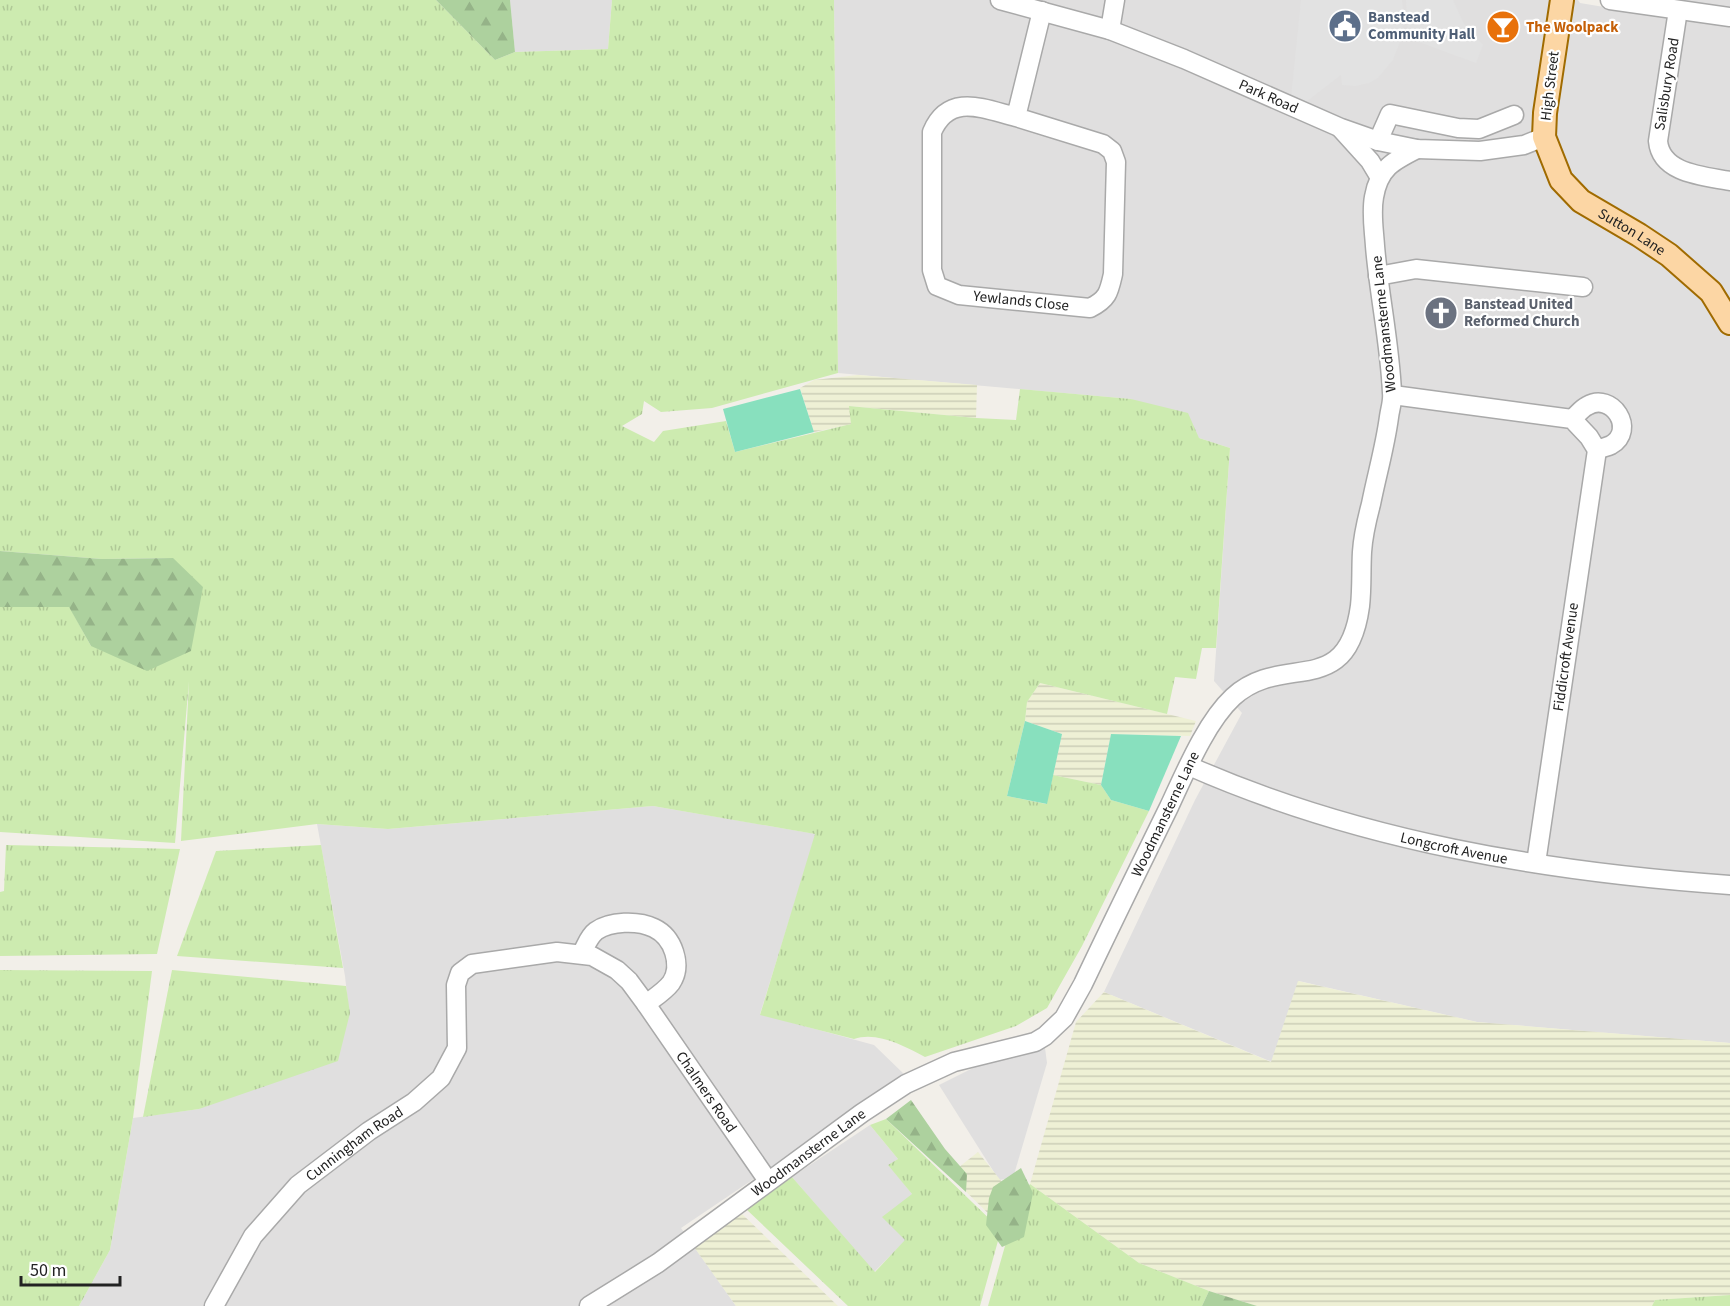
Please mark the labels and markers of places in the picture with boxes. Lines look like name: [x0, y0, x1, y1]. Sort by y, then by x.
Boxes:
place label: Banstead Community Hall: [1368, 7, 1476, 45]
public building icon: Banstead Community Hall: [1327, 8, 1363, 44]
bar icon: The Woolpack: [1485, 9, 1521, 45]
place label: The Woolpack: [1526, 17, 1619, 38]
place label: Banstead United Reformed Church: [1464, 294, 1579, 332]
church icon: Banstead United Reformed Church: [1423, 295, 1459, 331]

